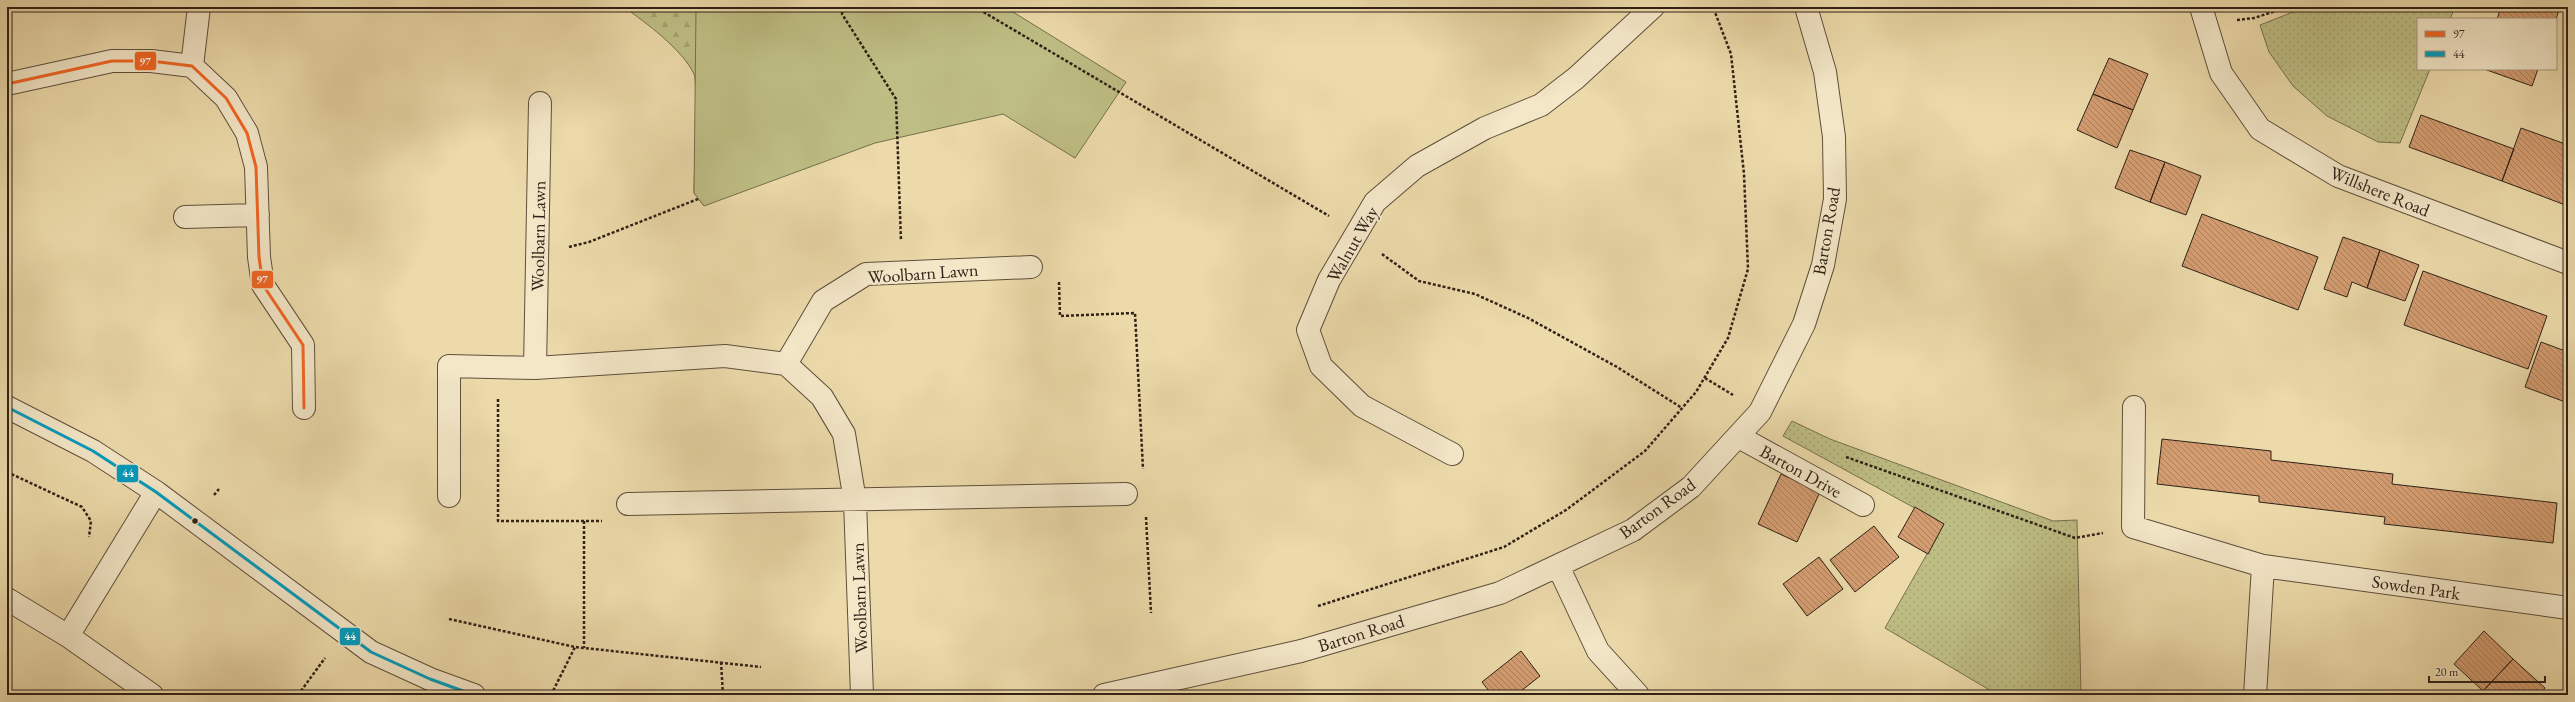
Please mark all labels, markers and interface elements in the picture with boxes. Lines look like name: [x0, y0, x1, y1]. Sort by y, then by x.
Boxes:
legend: [2417, 18, 2557, 70]
text: 97: [2453, 26, 2465, 42]
text: 44: [2453, 46, 2465, 62]
line badge: 97: [134, 51, 157, 71]
text: 97: [139, 54, 151, 68]
street label: Willshere Road: [2327, 161, 2434, 222]
street label: Woolbarn Lawn: [526, 180, 550, 292]
street label: Barton Road: [1807, 184, 1845, 277]
street label: Walnut Way: [1321, 202, 1383, 286]
street label: Woolbarn Lawn: [867, 258, 980, 288]
line badge: 97: [251, 270, 274, 289]
text: 97: [256, 272, 268, 286]
street label: Barton Drive: [1756, 439, 1846, 503]
line badge: 44: [116, 464, 139, 483]
text: 44: [122, 466, 134, 480]
street label: Barton Road: [1614, 472, 1701, 543]
unlabelled marker: [190, 516, 200, 526]
street label: Woolbarn Lawn: [846, 542, 872, 654]
street label: Sowden Park: [2370, 569, 2462, 605]
street label: Barton Road: [1315, 609, 1408, 657]
line badge: 44: [339, 627, 361, 646]
text: 44: [344, 629, 356, 643]
scale bar: [2429, 658, 2545, 684]
text: 20 m: [2435, 664, 2459, 680]

